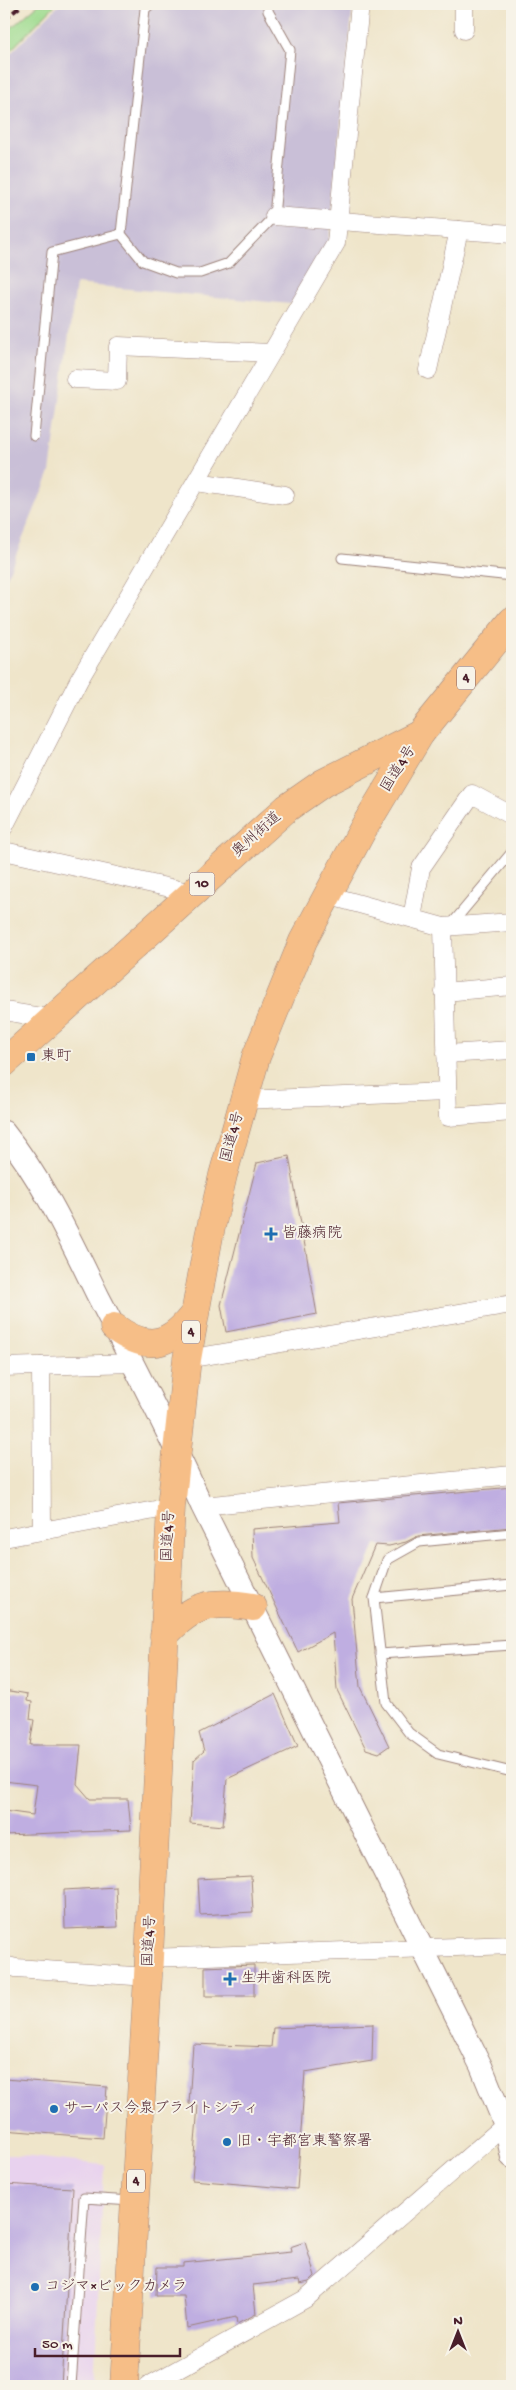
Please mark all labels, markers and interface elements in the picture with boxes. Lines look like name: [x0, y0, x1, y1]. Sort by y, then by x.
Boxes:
road number: 4: [457, 666, 475, 690]
street label: 国道4号: [378, 742, 420, 796]
street label: 奥州街道: [228, 807, 285, 862]
road number: 10: [190, 872, 214, 896]
place label: 東町: [41, 1047, 72, 1066]
marker: 東町: [25, 1051, 37, 1063]
street label: 国道4号: [218, 1110, 248, 1164]
place label: 皆藤病院: [282, 1224, 342, 1243]
marker: 皆藤病院: [264, 1227, 278, 1241]
road number: 4: [182, 1320, 200, 1344]
street label: 国道4号: [159, 1510, 179, 1562]
street label: 国道4号: [140, 1915, 160, 1967]
place label: 生井歯科医院: [241, 1969, 331, 1988]
marker: 生井歯科医院: [223, 1972, 237, 1986]
place label: サーパス今泉ブライトシティ: [64, 2099, 258, 2118]
marker: サーパス今泉ブライトシティ: [48, 2103, 60, 2115]
place label: 旧・宇都宮東警察署: [237, 2132, 372, 2151]
marker: 旧・宇都宮東警察署: [221, 2136, 233, 2148]
road number: 4: [127, 2170, 145, 2192]
place label: コジマ×ビックカメラ: [45, 2278, 187, 2296]
marker: コジマ×ビックカメラ: [29, 2281, 41, 2293]
north arrow: [434, 2308, 484, 2358]
text: N: [453, 2313, 463, 2330]
scale bar: [35, 2325, 180, 2357]
text: 50 m: [42, 2336, 73, 2354]

